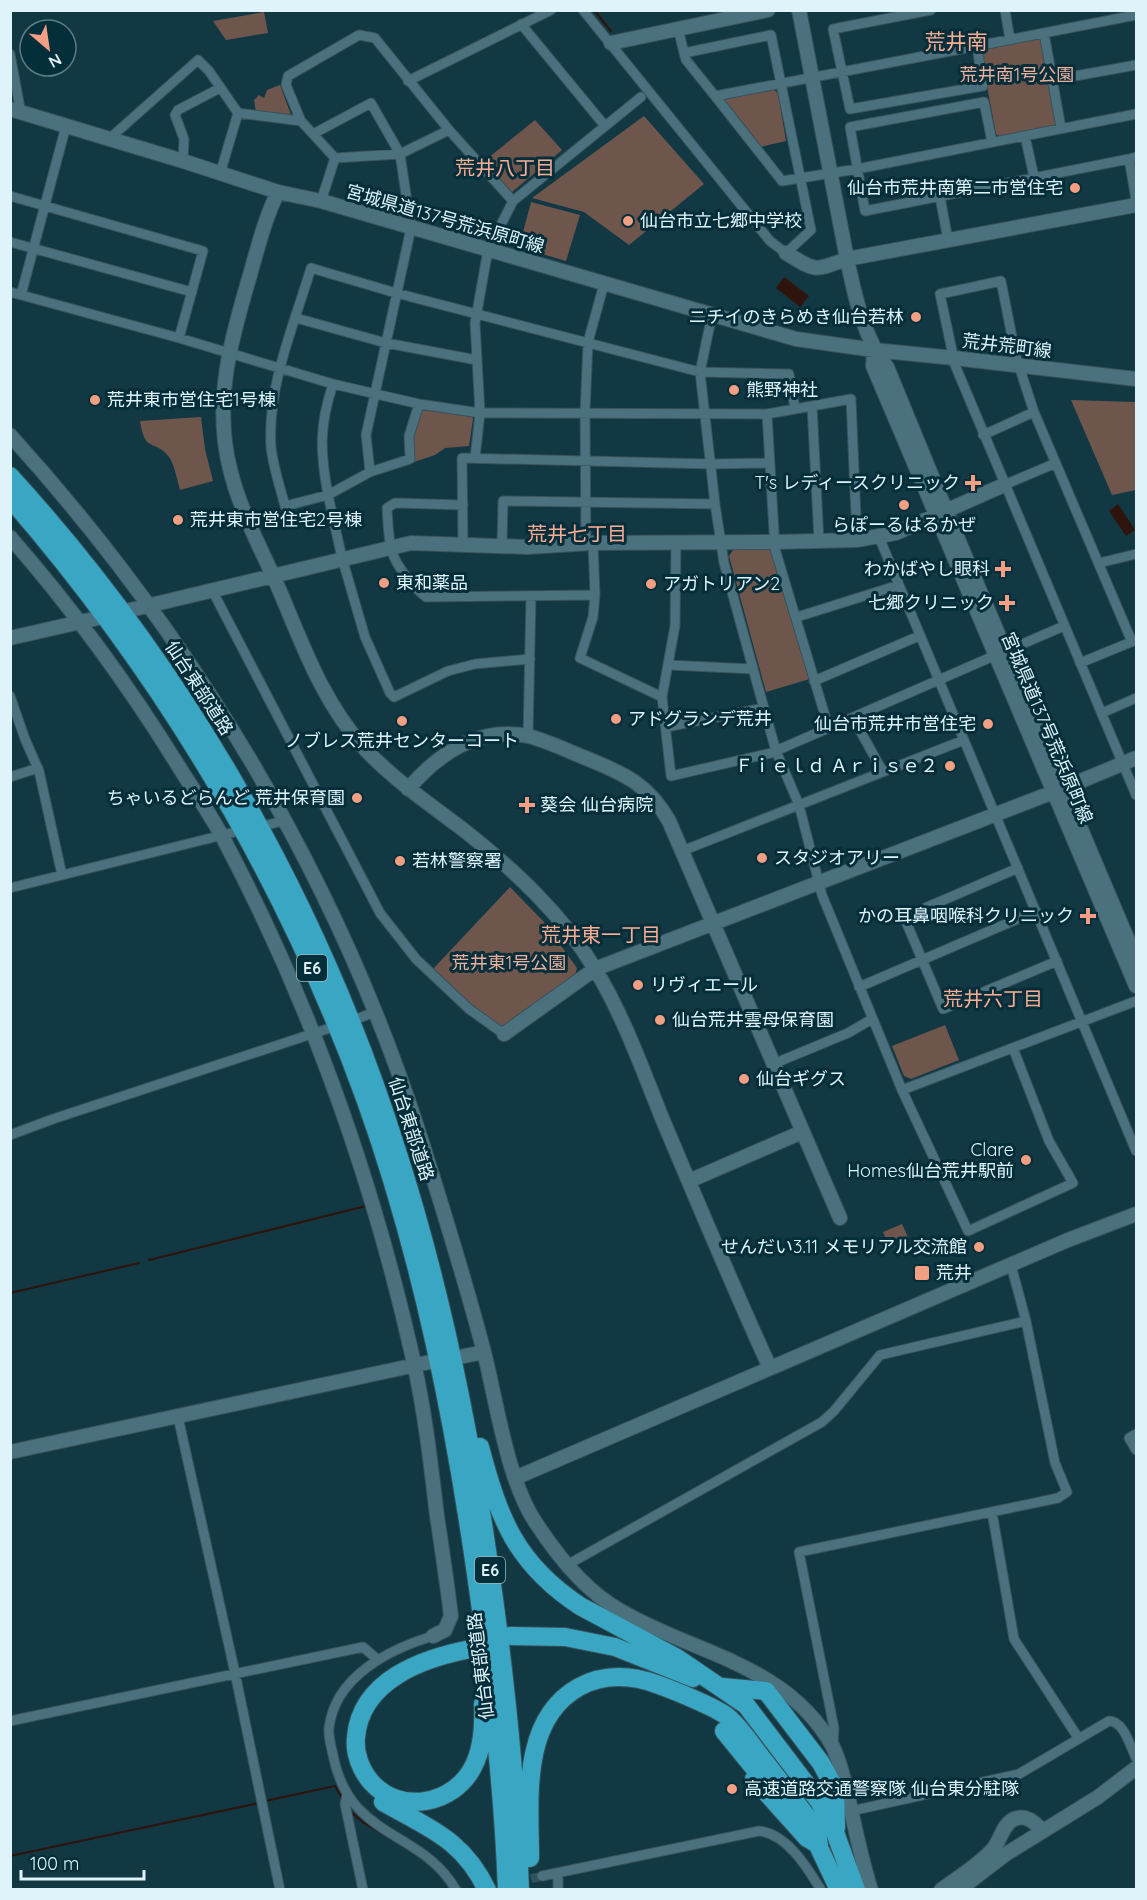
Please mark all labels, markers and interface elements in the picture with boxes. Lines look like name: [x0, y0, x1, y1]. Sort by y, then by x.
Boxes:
north arrow: [18, 18, 78, 78]
district label: 荒井南: [925, 28, 988, 54]
text: N: [45, 50, 65, 73]
park label: 荒井南1号公園: [960, 63, 1074, 86]
district label: 荒井八丁目: [455, 155, 555, 180]
place label: 仙台市荒井南第二市営住宅: [847, 176, 1063, 199]
street label: 宮城県道137号荒浜原町線: [343, 179, 547, 258]
marker: 仙台市荒井南第二市営住宅: [1068, 181, 1082, 195]
place label: 仙台市立七郷中学校: [640, 209, 802, 232]
marker: 仙台市立七郷中学校: [621, 214, 635, 228]
place label: ニチイのきらめき仙台若林: [689, 305, 904, 328]
marker: ニチイのきらめき仙台若林: [909, 310, 923, 324]
street label: 荒井荒町線: [961, 329, 1053, 362]
place label: 熊野神社: [746, 378, 818, 401]
marker: 熊野神社: [727, 383, 741, 397]
place label: 荒井東市営住宅1号棟: [107, 388, 276, 411]
marker: 荒井東市営住宅1号棟: [88, 393, 102, 407]
place label: T's レディースクリニック: [754, 471, 960, 494]
marker: T's レディースクリニック: [964, 474, 982, 492]
marker: らぽーるはるかぜ: [897, 498, 911, 512]
place label: 荒井東市営住宅2号棟: [190, 508, 362, 531]
marker: 荒井東市営住宅2号棟: [171, 513, 185, 527]
place label: らぽーるはるかぜ: [832, 513, 976, 536]
district label: 荒井七丁目: [527, 521, 627, 546]
place label: わかばやし眼科: [864, 557, 990, 580]
marker: わかばやし眼科: [994, 560, 1012, 578]
place label: 東和薬品: [396, 571, 468, 594]
place label: アガトリアン2: [663, 572, 780, 595]
marker: 東和薬品: [377, 576, 391, 590]
marker: アガトリアン2: [644, 577, 658, 591]
place label: 七郷クリニック: [868, 591, 994, 614]
marker: 七郷クリニック: [998, 594, 1016, 612]
street label: 宮城県道137号荒浜原町線: [997, 629, 1098, 827]
street label: 仙台東部道路: [160, 636, 238, 739]
place label: アドグランデ荒井: [628, 707, 772, 730]
marker: アドグランデ荒井: [609, 712, 623, 726]
place label: 仙台市荒井市営住宅: [814, 712, 976, 735]
marker: ノブレス荒井センターコート: [395, 714, 409, 728]
marker: 仙台市荒井市営住宅: [981, 717, 995, 731]
place label: ノブレス荒井センターコート: [285, 729, 519, 752]
place label: Ｆｉｅｌｄ Ａｒｉｓｅ２: [735, 754, 938, 777]
marker: Ｆｉｅｌｄ Ａｒｉｓｅ２: [943, 759, 957, 773]
place label: ちゃいるどらんど 荒井保育園: [107, 786, 345, 809]
marker: ちゃいるどらんど 荒井保育園: [350, 791, 364, 805]
place label: 葵会 仙台病院: [540, 793, 653, 816]
marker: 葵会 仙台病院: [518, 796, 536, 814]
place label: スタジオアリー: [774, 846, 900, 869]
place label: 若林警察署: [412, 849, 502, 872]
marker: スタジオアリー: [755, 851, 769, 865]
marker: 若林警察署: [393, 854, 407, 868]
place label: かの耳鼻咽喉科クリニック: [858, 904, 1074, 927]
marker: かの耳鼻咽喉科クリニック: [1079, 907, 1097, 925]
district label: 荒井東一丁目: [541, 922, 661, 947]
park label: 荒井東1号公園: [452, 951, 566, 974]
road number: E6: [297, 955, 327, 981]
place label: リヴィエール: [650, 973, 758, 996]
marker: リヴィエール: [631, 978, 645, 992]
district label: 荒井六丁目: [943, 986, 1043, 1011]
place label: 仙台荒井雲母保育園: [672, 1008, 834, 1031]
marker: 仙台荒井雲母保育園: [653, 1013, 667, 1027]
place label: 仙台ギグス: [756, 1067, 846, 1090]
marker: 仙台ギグス: [737, 1072, 751, 1086]
street label: 仙台東部道路: [384, 1074, 439, 1184]
place label: Clare Homes仙台荒井駅前: [847, 1138, 1014, 1182]
marker: Clare Homes仙台荒井駅前: [1019, 1153, 1033, 1167]
place label: せんだい3.11 メモリアル交流館: [721, 1235, 967, 1258]
marker: せんだい3.11 メモリアル交流館: [972, 1240, 986, 1254]
place label: 荒井: [936, 1261, 972, 1284]
marker: 荒井: [913, 1264, 931, 1282]
road number: E6: [475, 1557, 505, 1583]
street label: 仙台東部道路: [463, 1611, 498, 1721]
place label: 高速道路交通警察隊 仙台東分駐隊: [744, 1777, 1019, 1800]
marker: 高速道路交通警察隊 仙台東分駐隊: [725, 1782, 739, 1796]
scale bar: [21, 1843, 144, 1881]
text: 100 m: [30, 1852, 79, 1875]

